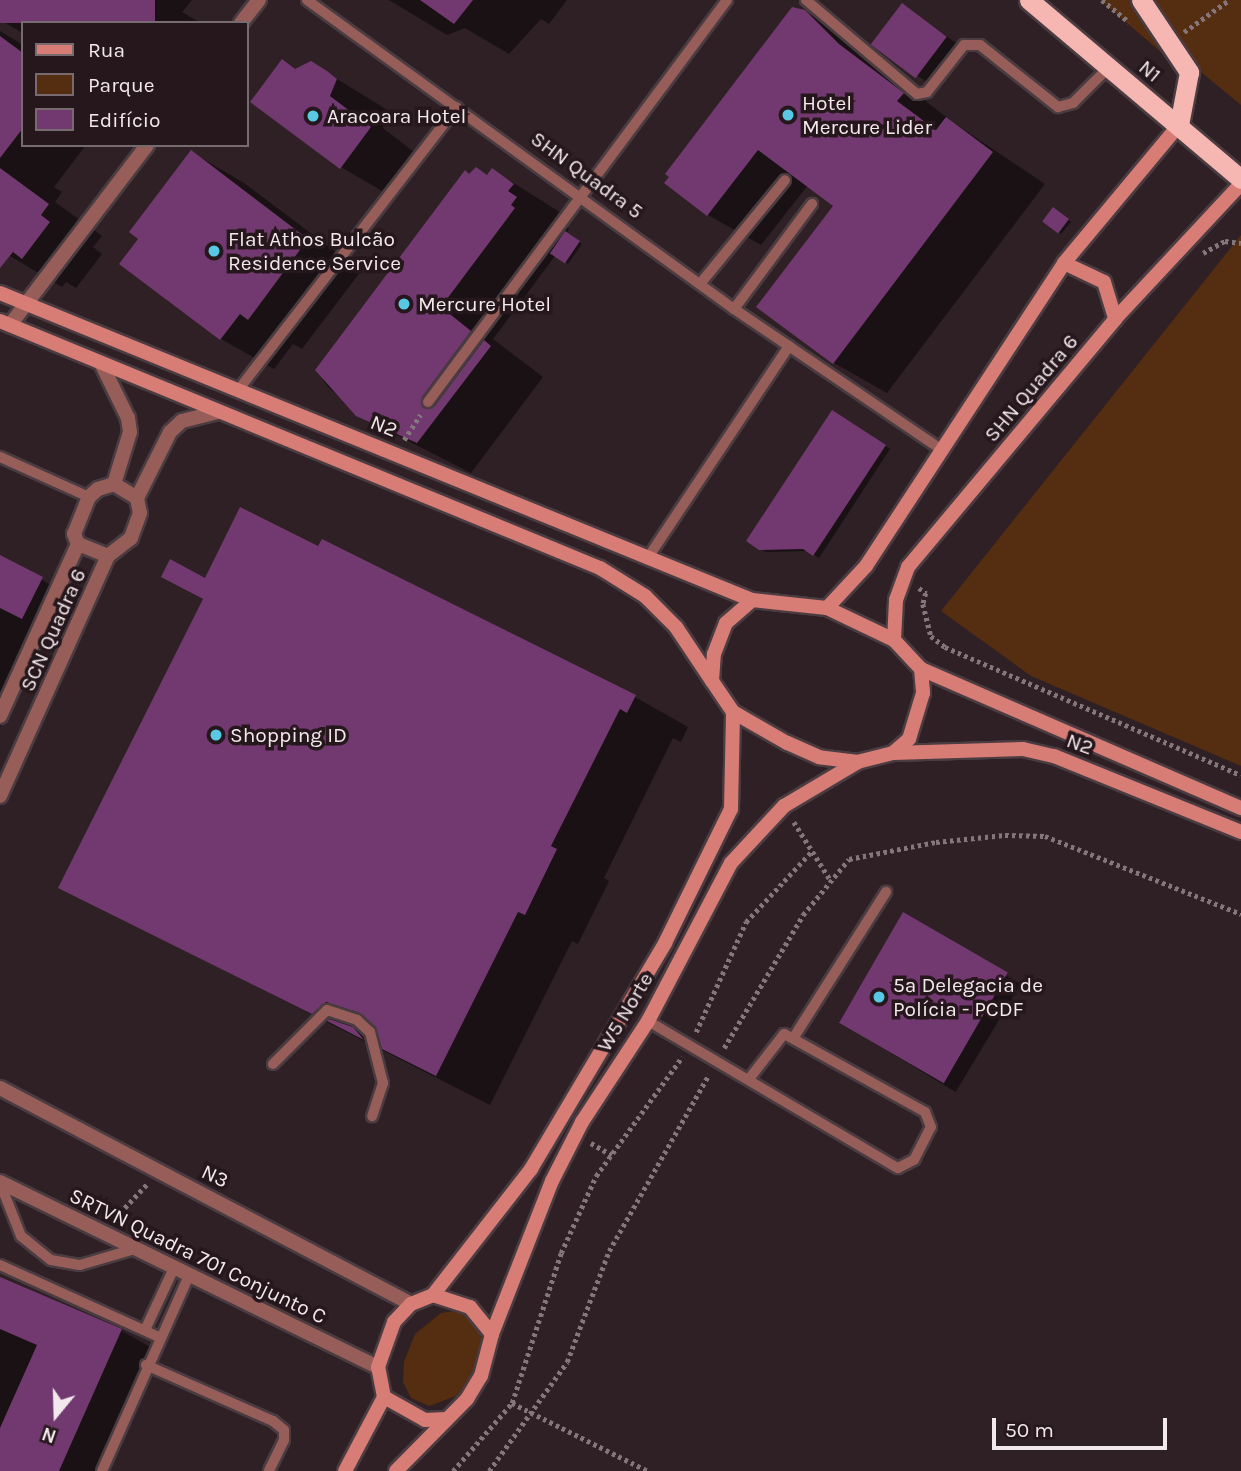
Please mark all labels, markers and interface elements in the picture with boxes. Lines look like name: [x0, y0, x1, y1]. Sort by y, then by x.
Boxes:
legend: [21, 21, 248, 147]
text: Rua: [88, 38, 125, 62]
street label: N1: [1134, 55, 1166, 87]
text: Parque: [88, 73, 155, 97]
place label: Hotel Mercure Lider: [802, 90, 932, 140]
place label: Aracoara Hotel: [327, 103, 466, 129]
marker: Hotel Mercure Lider: [780, 107, 796, 123]
text: Edifício: [88, 108, 161, 132]
marker: Aracoara Hotel: [305, 108, 321, 124]
street label: SHN Quadra 5: [526, 126, 648, 224]
place label: Flat Athos Bulcão Residence Service: [228, 226, 401, 276]
marker: Flat Athos Bulcão Residence Service: [206, 243, 222, 259]
place label: Mercure Hotel: [418, 291, 551, 317]
marker: Mercure Hotel: [396, 296, 412, 312]
street label: SHN Quadra 6: [979, 329, 1083, 447]
street label: N2: [367, 409, 401, 443]
street label: SCN Quadra 6: [15, 565, 91, 695]
place label: Shopping ID: [230, 722, 347, 748]
marker: Shopping ID: [208, 727, 224, 743]
street label: N2: [1063, 728, 1097, 760]
street label: W5 Norte: [592, 968, 658, 1056]
place label: 5ª Delegacia de Polícia - PCDF: [893, 972, 1043, 1022]
marker: 5ª Delegacia de Polícia - PCDF: [871, 989, 887, 1005]
street label: N3: [198, 1159, 232, 1193]
street label: SRTVN Quadra 701 Conjunto C: [66, 1183, 330, 1329]
north arrow: [21, 1380, 91, 1450]
scale bar: [996, 1404, 1171, 1448]
text: 50 m: [1005, 1418, 1054, 1442]
text: N: [39, 1422, 59, 1447]

